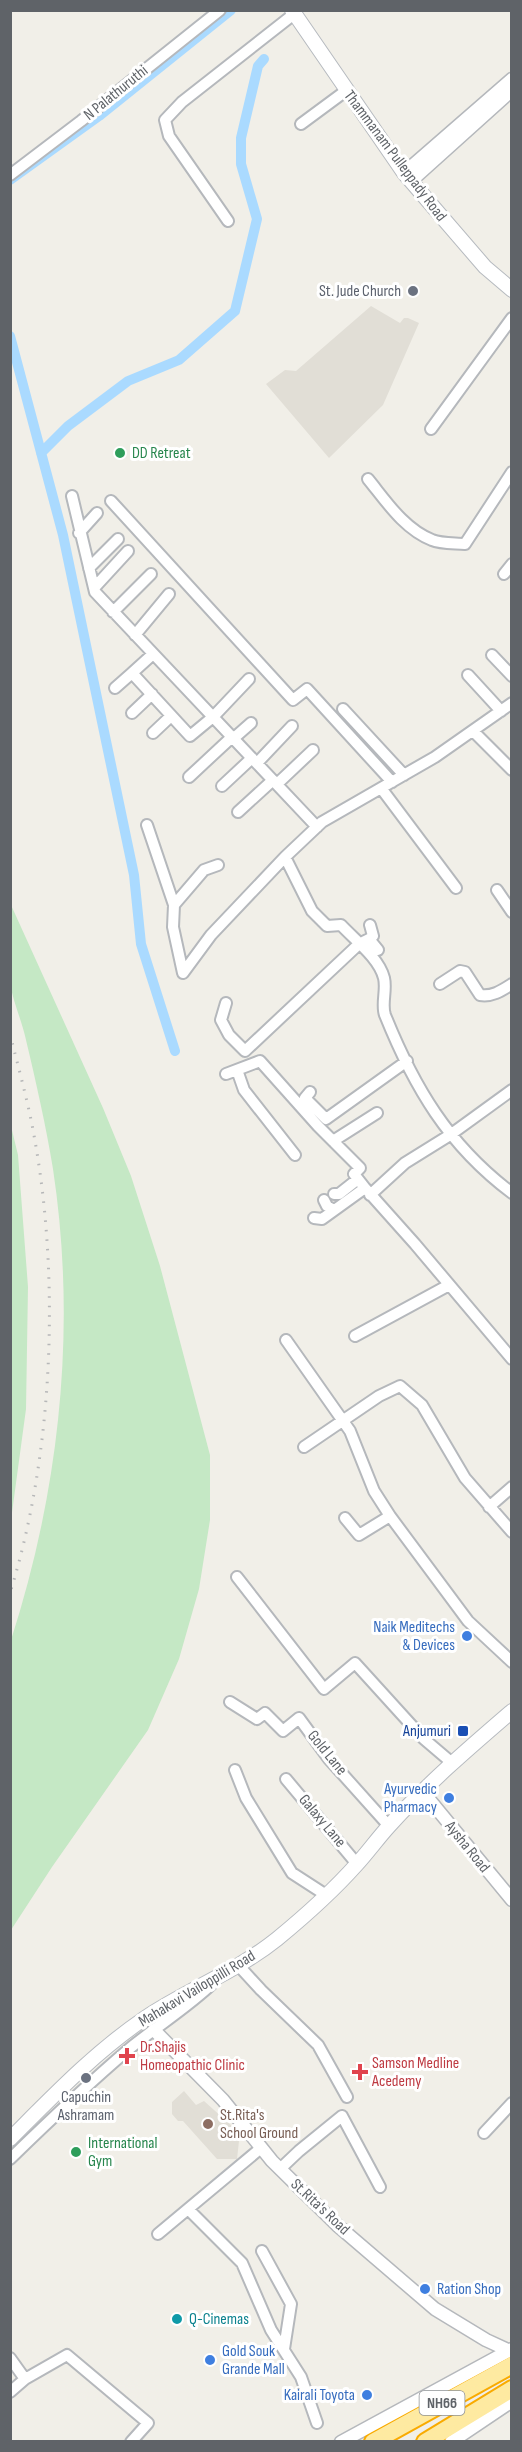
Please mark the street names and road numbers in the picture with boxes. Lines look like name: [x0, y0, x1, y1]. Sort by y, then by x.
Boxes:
street label: N Palathuruthi: [80, 61, 152, 125]
street label: Thammanam Pulleppady Road: [340, 87, 450, 225]
street label: Gold Lane: [303, 1727, 351, 1779]
street label: Galaxy Lane: [294, 1791, 350, 1851]
street label: Aysha Road: [440, 1817, 494, 1877]
street label: Mahakavi Vailoppilli Road: [135, 1947, 259, 2031]
street label: St.Rita's Road: [287, 2175, 353, 2239]
road number: NH66: [420, 2391, 464, 2415]

